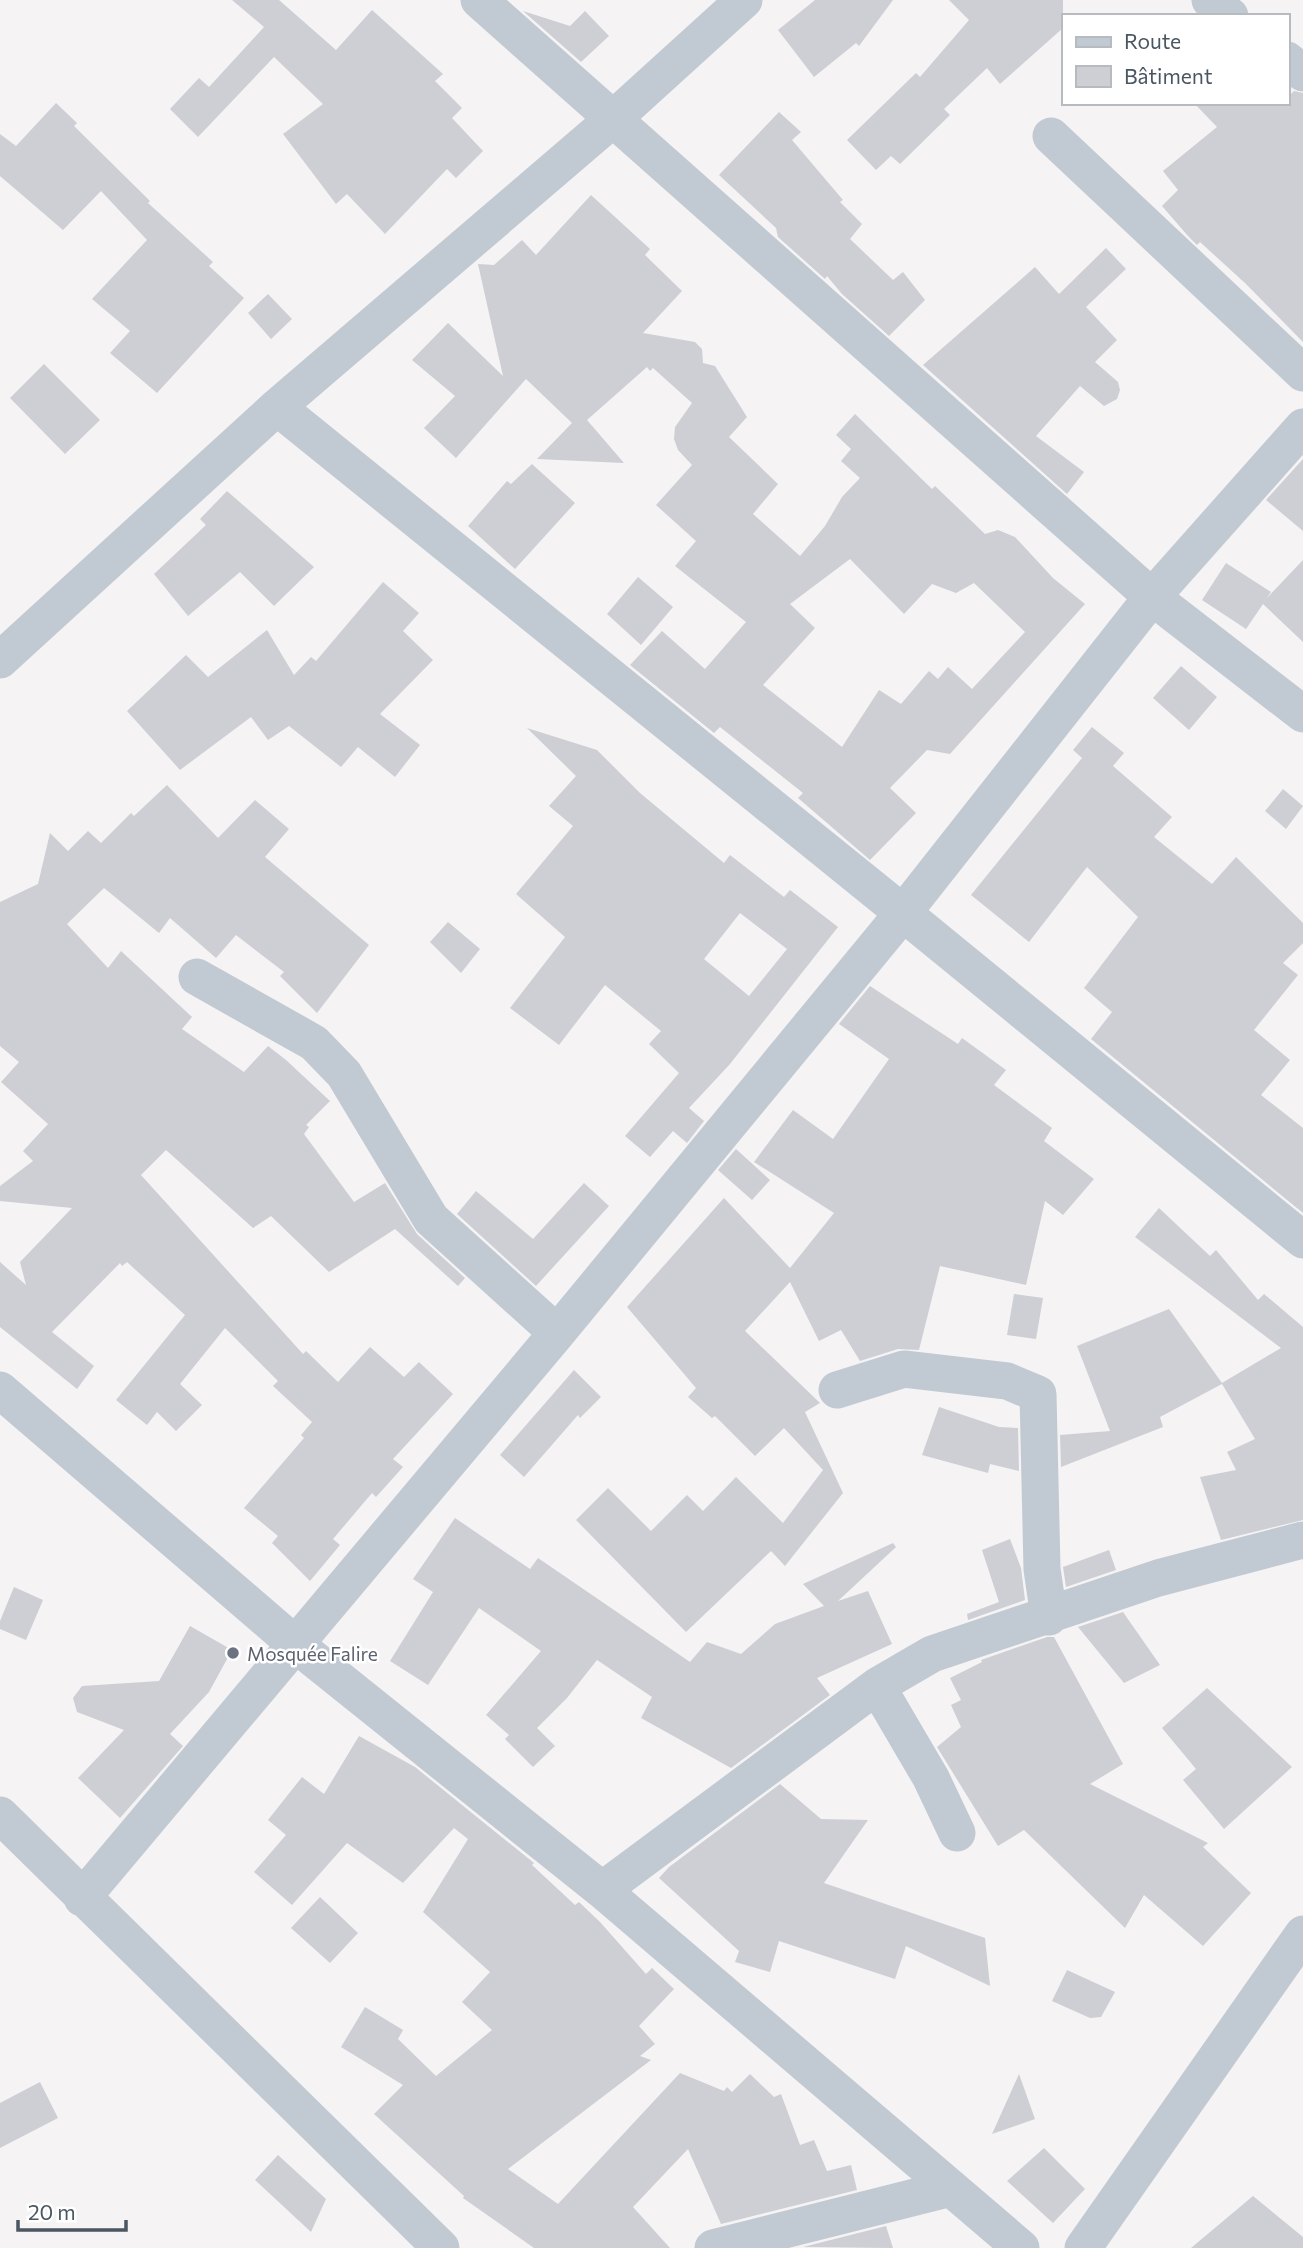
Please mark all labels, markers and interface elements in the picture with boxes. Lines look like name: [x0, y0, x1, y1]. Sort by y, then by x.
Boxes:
legend: [1062, 14, 1289, 105]
text: Route: [1124, 28, 1181, 53]
text: Bâtiment: [1124, 63, 1213, 88]
place label: Mosquée Falire: [247, 1642, 378, 1665]
marker: Mosquée Falire: [225, 1645, 241, 1661]
scale bar: [18, 2188, 126, 2232]
text: 20 m: [28, 2199, 76, 2224]

